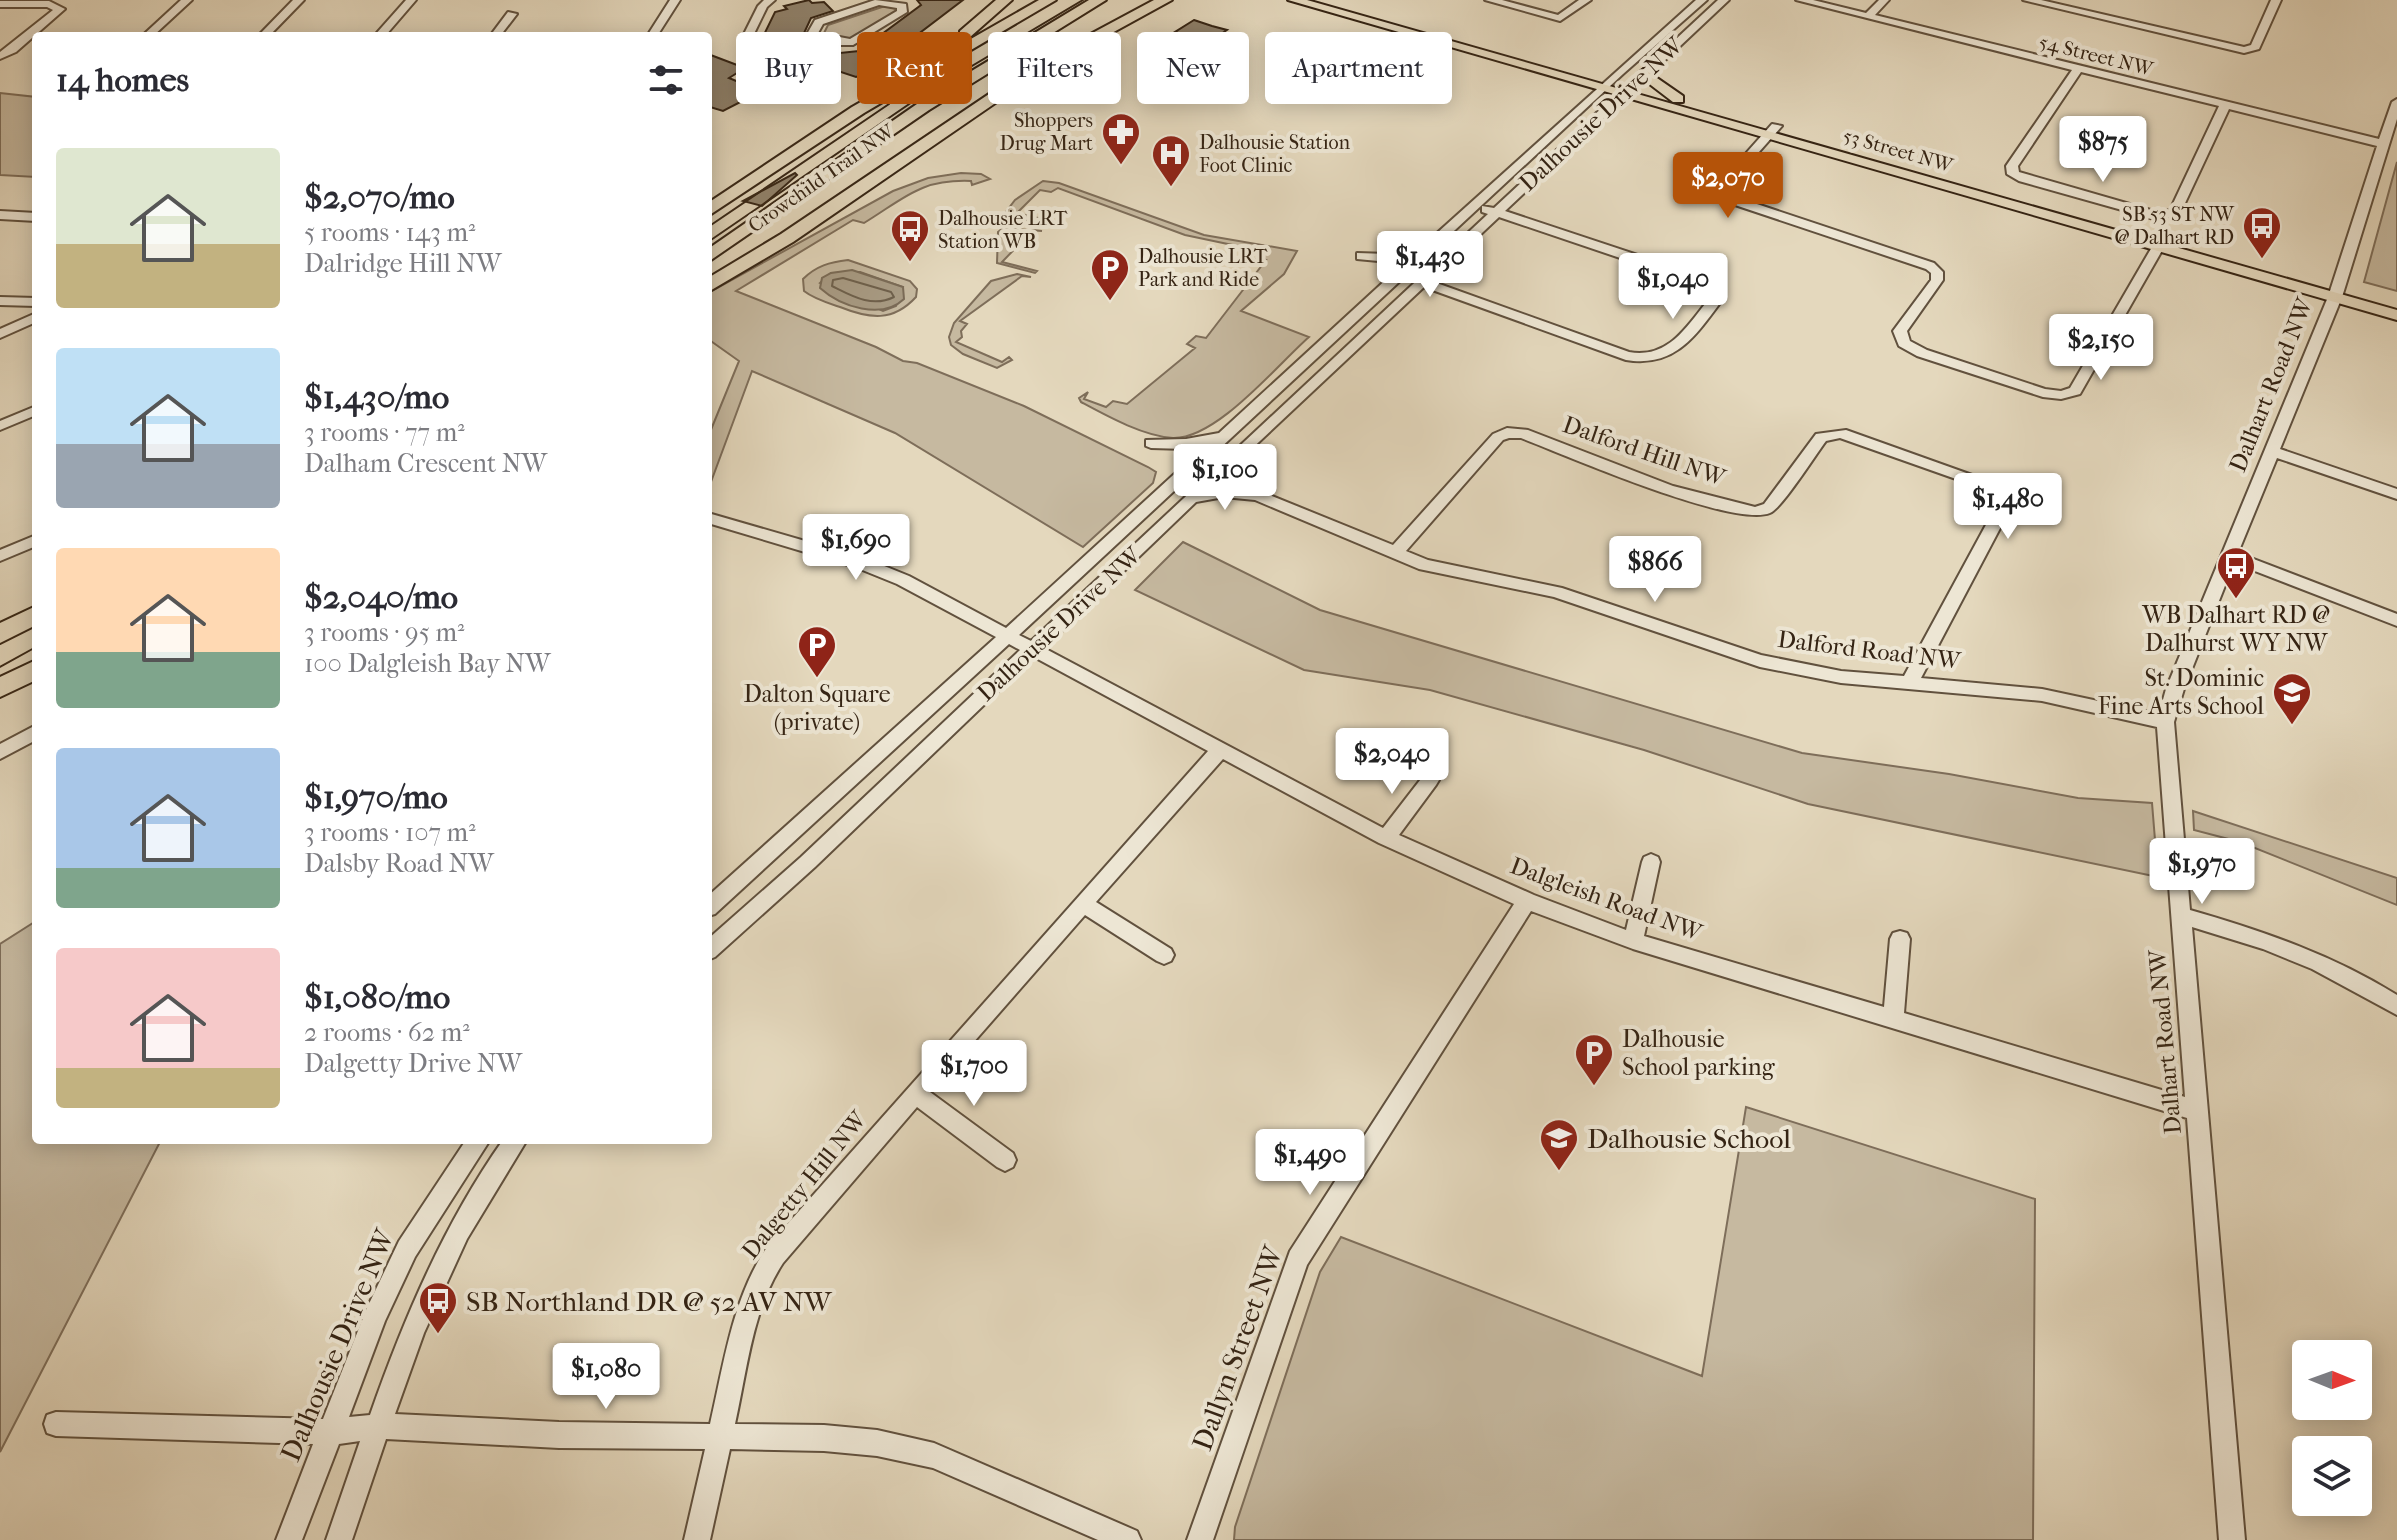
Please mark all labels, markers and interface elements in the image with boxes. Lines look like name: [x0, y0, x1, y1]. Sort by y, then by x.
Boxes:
street label: Dalhousie Drive NW: [1513, 30, 1690, 197]
street label: 54 Street NW: [2037, 30, 2157, 81]
chip: Buy: [736, 32, 841, 104]
chip: Rent: [857, 32, 972, 104]
chip: Filters: [988, 32, 1121, 104]
chip: New: [1137, 32, 1249, 104]
chip: Apartment: [1265, 32, 1452, 104]
icon: filters: [644, 58, 688, 102]
text: 14 homes: [56, 60, 189, 100]
place label: Shoppers Drug Mart: [1000, 109, 1093, 155]
pharmacy icon: Shoppers Drug Mart: [1100, 111, 1142, 166]
pin: $875: [2056, 116, 2150, 184]
street label: Crowchild Trail NW: [744, 119, 900, 237]
street label: 53 Street NW: [1840, 124, 1957, 177]
text: $875: [2077, 126, 2129, 157]
place label: Dalhousie Station Foot Clinic: [1199, 131, 1350, 177]
hospital icon: Dalhousie Station Foot Clinic: [1150, 133, 1192, 188]
pin: $2,070: [1663, 152, 1793, 220]
text: $2,070: [1691, 162, 1765, 193]
text: $2,070/mo: [304, 177, 455, 217]
icon: home: [120, 180, 216, 276]
place label: SB 53 ST NW @ Dalhart RD: [2115, 203, 2235, 249]
bus stop icon: SB 53 ST NW @ Dalhart RD: [2241, 205, 2283, 260]
place label: Dalhousie LRT Station WB: [938, 207, 1068, 253]
bus stop icon: Dalhousie LRT Station WB: [889, 208, 931, 263]
text: 5 rooms · 143 m²: [304, 217, 475, 248]
pin: $1,430: [1365, 231, 1495, 299]
text: $1,430: [1395, 241, 1465, 272]
place label: Dalhousie LRT Park and Ride: [1138, 245, 1268, 291]
parking icon: Dalhousie LRT Park and Ride: [1089, 247, 1131, 302]
text: Dalridge Hill NW: [304, 248, 502, 279]
pin: $1,040: [1608, 253, 1738, 321]
text: $1,040: [1637, 263, 1709, 294]
street label: Dalhart Road NW: [2223, 293, 2319, 476]
pin: $2,150: [2036, 314, 2166, 382]
text: $2,150: [2067, 324, 2135, 355]
text: $1,430/mo: [304, 377, 449, 417]
icon: home: [120, 380, 216, 476]
street label: Dalford Hill NW: [1559, 410, 1730, 492]
text: 3 rooms · 77 m²: [304, 417, 465, 448]
pin: $1,100: [1160, 444, 1290, 512]
text: Dalham Crescent NW: [304, 448, 547, 479]
text: $1,100: [1192, 454, 1258, 485]
pin: $1,480: [1943, 473, 2073, 541]
text: $1,480: [1972, 483, 2044, 514]
pin: $1,690: [791, 514, 921, 582]
text: $1,690: [821, 524, 891, 555]
pin: $866: [1608, 536, 1702, 604]
street label: Dalhousie Drive NW: [971, 540, 1148, 707]
bus stop icon: WB Dalhart RD @ Dalhurst WY NW: [2215, 545, 2257, 600]
text: $866: [1627, 546, 1683, 577]
text: $2,040/mo: [304, 577, 458, 617]
icon: home: [120, 580, 216, 676]
place label: WB Dalhart RD @ Dalhurst WY NW: [2141, 601, 2330, 657]
text: 3 rooms · 95 m²: [304, 617, 464, 648]
parking icon: Dalton Square (private): [796, 624, 838, 679]
street label: Dalford Road NW: [1776, 625, 1963, 675]
text: 100 Dalgleish Bay NW: [304, 648, 551, 679]
place label: St. Dominic Fine Arts School: [2098, 664, 2264, 720]
school or university icon: St. Dominic Fine Arts School: [2271, 671, 2313, 726]
place label: Dalton Square (private): [743, 680, 891, 736]
pin: $2,040: [1327, 728, 1457, 796]
text: $2,040: [1354, 738, 1430, 769]
text: $1,970/mo: [304, 777, 448, 817]
icon: home: [120, 780, 216, 876]
text: 3 rooms · 107 m²: [304, 817, 476, 848]
pin: $1,970: [2137, 838, 2267, 906]
text: Dalsby Road NW: [304, 848, 494, 879]
text: $1,970: [2168, 848, 2236, 879]
street label: Dalgleish Road NW: [1506, 851, 1707, 947]
street label: Dalhart Road NW: [2143, 947, 2187, 1135]
text: $1,080/mo: [304, 977, 450, 1017]
icon: home: [120, 980, 216, 1076]
text: 2 rooms · 62 m²: [304, 1017, 470, 1048]
place label: Dalhousie School parking: [1622, 1025, 1776, 1081]
parking icon: Dalhousie School parking: [1573, 1032, 1615, 1087]
pin: $1,700: [909, 1040, 1039, 1108]
text: Dalgetty Drive NW: [304, 1048, 522, 1079]
text: $1,700: [940, 1050, 1008, 1081]
street label: Dalgetty Hill NW: [736, 1104, 873, 1265]
school or university icon: Dalhousie School: [1538, 1117, 1580, 1172]
place label: Dalhousie School: [1587, 1122, 1791, 1155]
pin: $1,490: [1245, 1129, 1375, 1197]
text: $1,490: [1274, 1139, 1347, 1170]
street label: Dalhousie Drive NW: [274, 1223, 402, 1466]
street label: Dallyn Street NW: [1185, 1240, 1290, 1455]
bus stop icon: SB Northland DR @ 52 AV NW: [417, 1280, 459, 1335]
place label: SB Northland DR @ 52 AV NW: [466, 1285, 833, 1318]
north arrow: [2292, 1340, 2372, 1420]
map controls: [2292, 1340, 2372, 1516]
pin: $1,080: [541, 1343, 671, 1411]
text: $1,080: [571, 1353, 641, 1384]
button: layers: [2292, 1436, 2372, 1516]

